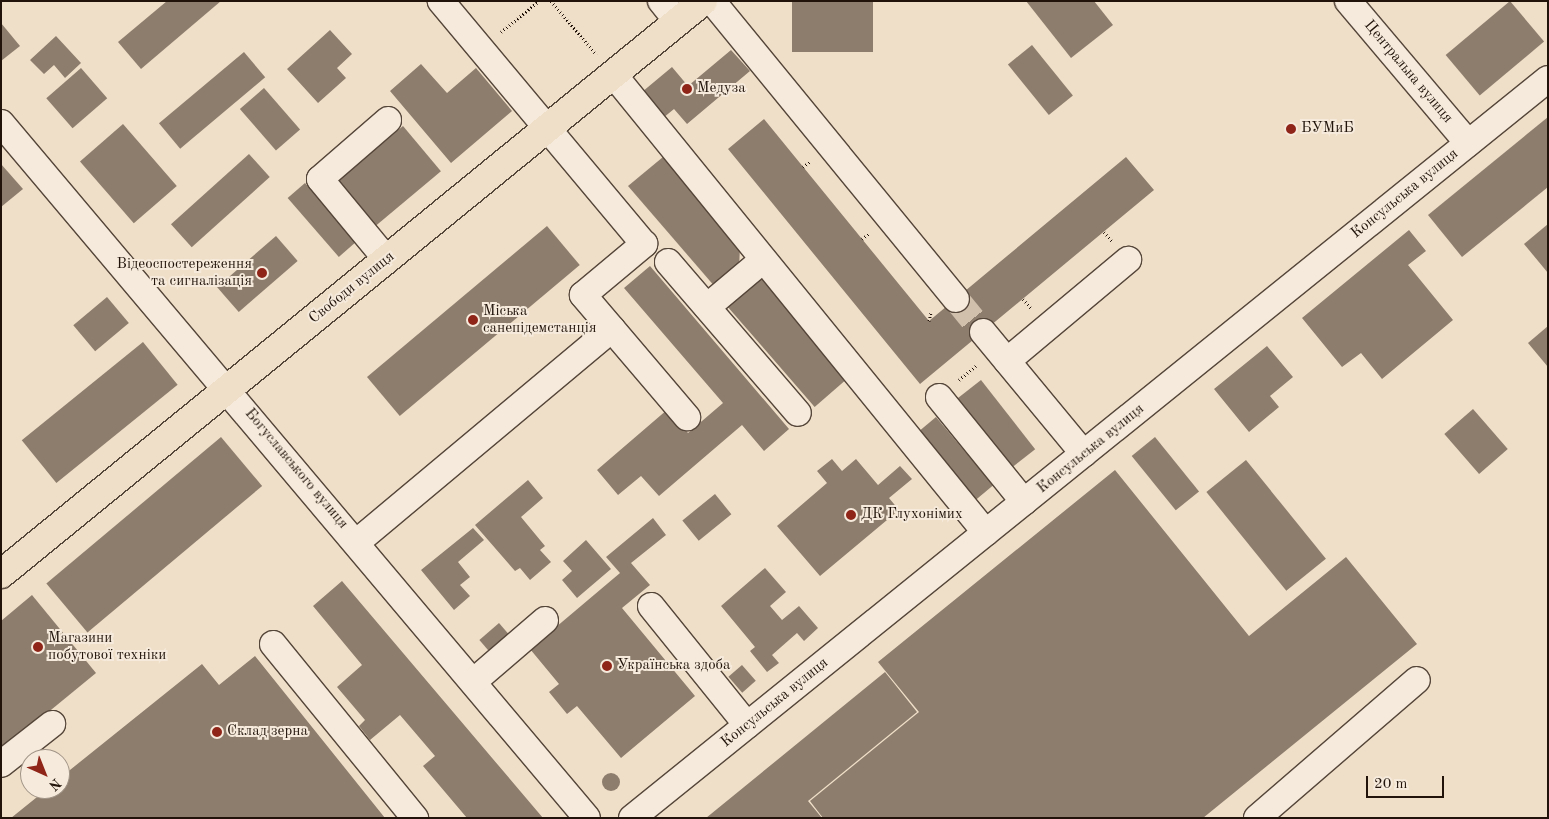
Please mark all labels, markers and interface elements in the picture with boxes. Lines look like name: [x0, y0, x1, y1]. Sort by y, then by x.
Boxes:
street label: Центральна вулиця: [1360, 17, 1456, 127]
place label: Медуза: [697, 80, 746, 98]
marker: Медуза: [681, 83, 693, 95]
place label: БУМиБ: [1301, 120, 1354, 138]
marker: БУМиБ: [1285, 123, 1297, 135]
street label: Консульська вулиця: [1348, 145, 1462, 243]
street label: Свободи вулиця: [306, 248, 398, 328]
place label: Відеоспостереження та сигналізація: [117, 255, 252, 290]
marker: Відеоспостереження та сигналізація: [256, 267, 268, 279]
place label: Міська санепідемстанція: [483, 302, 597, 337]
marker: Міська санепідемстанція: [467, 314, 479, 326]
street label: Консульська вулиця: [1034, 400, 1148, 498]
street label: Богуславського вулиця: [240, 405, 352, 533]
place label: ДК Глухонімих: [861, 506, 963, 524]
marker: ДК Глухонімих: [845, 509, 857, 521]
place label: Магазини побутової техніки: [48, 629, 166, 664]
marker: Магазини побутової техніки: [32, 641, 44, 653]
street label: Консульська вулиця: [718, 654, 832, 752]
place label: Українська здоба: [617, 657, 730, 675]
marker: Українська здоба: [601, 660, 613, 672]
place label: Склад зерна: [227, 723, 308, 741]
marker: Склад зерна: [211, 726, 223, 738]
north arrow: [20, 749, 70, 799]
scale bar: [1369, 766, 1446, 798]
text: N: [46, 775, 63, 793]
text: 20 m: [1374, 777, 1408, 792]

